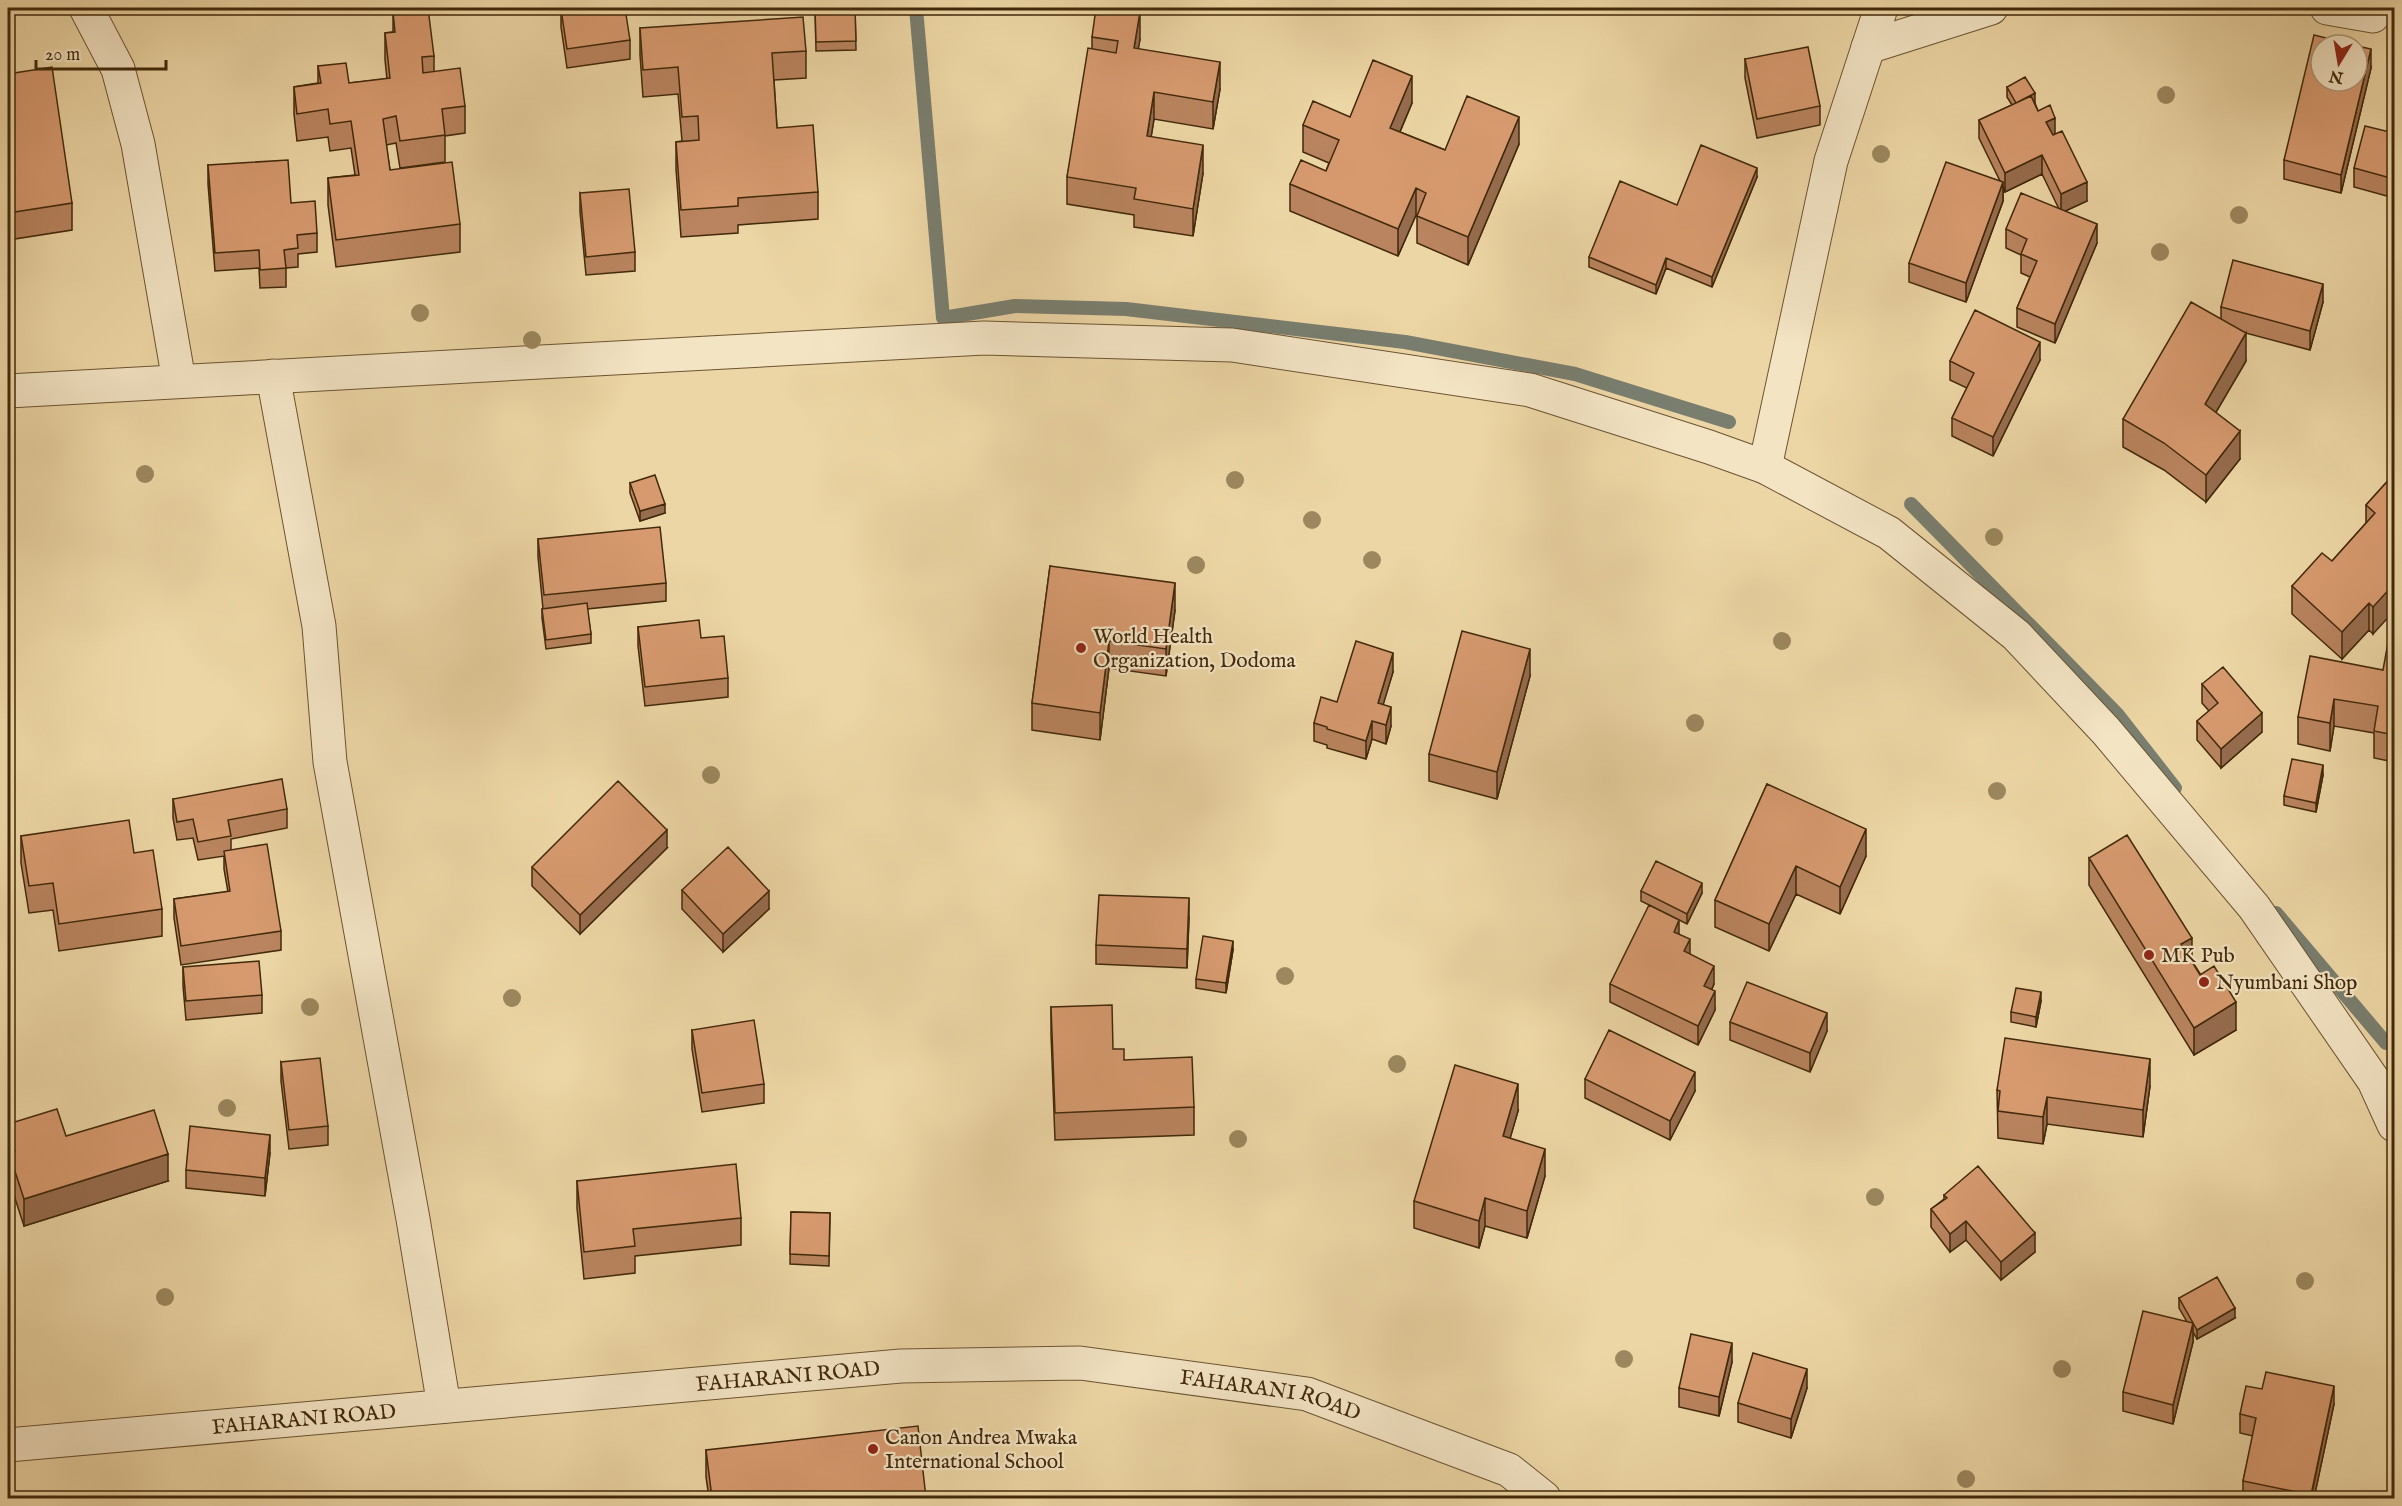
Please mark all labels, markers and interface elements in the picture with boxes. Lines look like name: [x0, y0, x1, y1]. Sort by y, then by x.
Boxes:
scale bar: [36, 33, 166, 71]
north arrow: [2309, 33, 2369, 93]
text: 20 m: [45, 44, 80, 67]
text: N: [2328, 65, 2346, 87]
place label: World Health Organization, Dodoma: [1093, 624, 1296, 675]
marker: World Health Organization, Dodoma: [1074, 641, 1088, 655]
place label: MK Pub: [2161, 943, 2235, 970]
marker: MK Pub: [2142, 948, 2156, 962]
place label: Nyumbani Shop: [2216, 970, 2357, 997]
marker: Nyumbani Shop: [2197, 975, 2211, 989]
street label: FAHARANI ROAD: [695, 1356, 881, 1399]
street label: FAHARANI ROAD: [1178, 1365, 1364, 1428]
street label: FAHARANI ROAD: [211, 1399, 397, 1442]
place label: Canon Andrea Mwaka International School: [885, 1425, 1078, 1476]
marker: Canon Andrea Mwaka International School: [866, 1442, 880, 1456]

